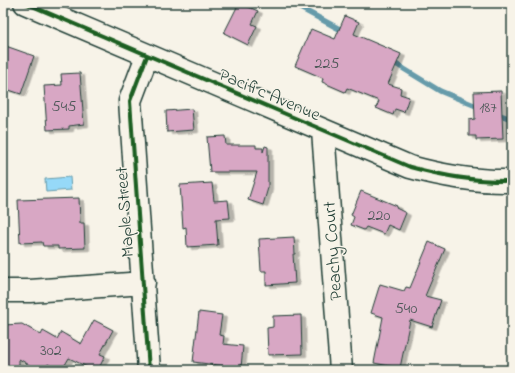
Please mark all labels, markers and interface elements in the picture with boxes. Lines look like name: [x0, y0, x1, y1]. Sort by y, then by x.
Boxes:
house number: 225: [314, 52, 340, 76]
street label: Pacific Avenue: [214, 63, 325, 129]
house number: 545: [52, 95, 76, 119]
house number: 187: [479, 96, 497, 120]
street label: Maple Street: [110, 166, 142, 258]
street label: Peachy Court: [318, 200, 350, 301]
house number: 220: [368, 204, 390, 228]
house number: 540: [395, 297, 417, 321]
house number: 302: [40, 339, 62, 363]

